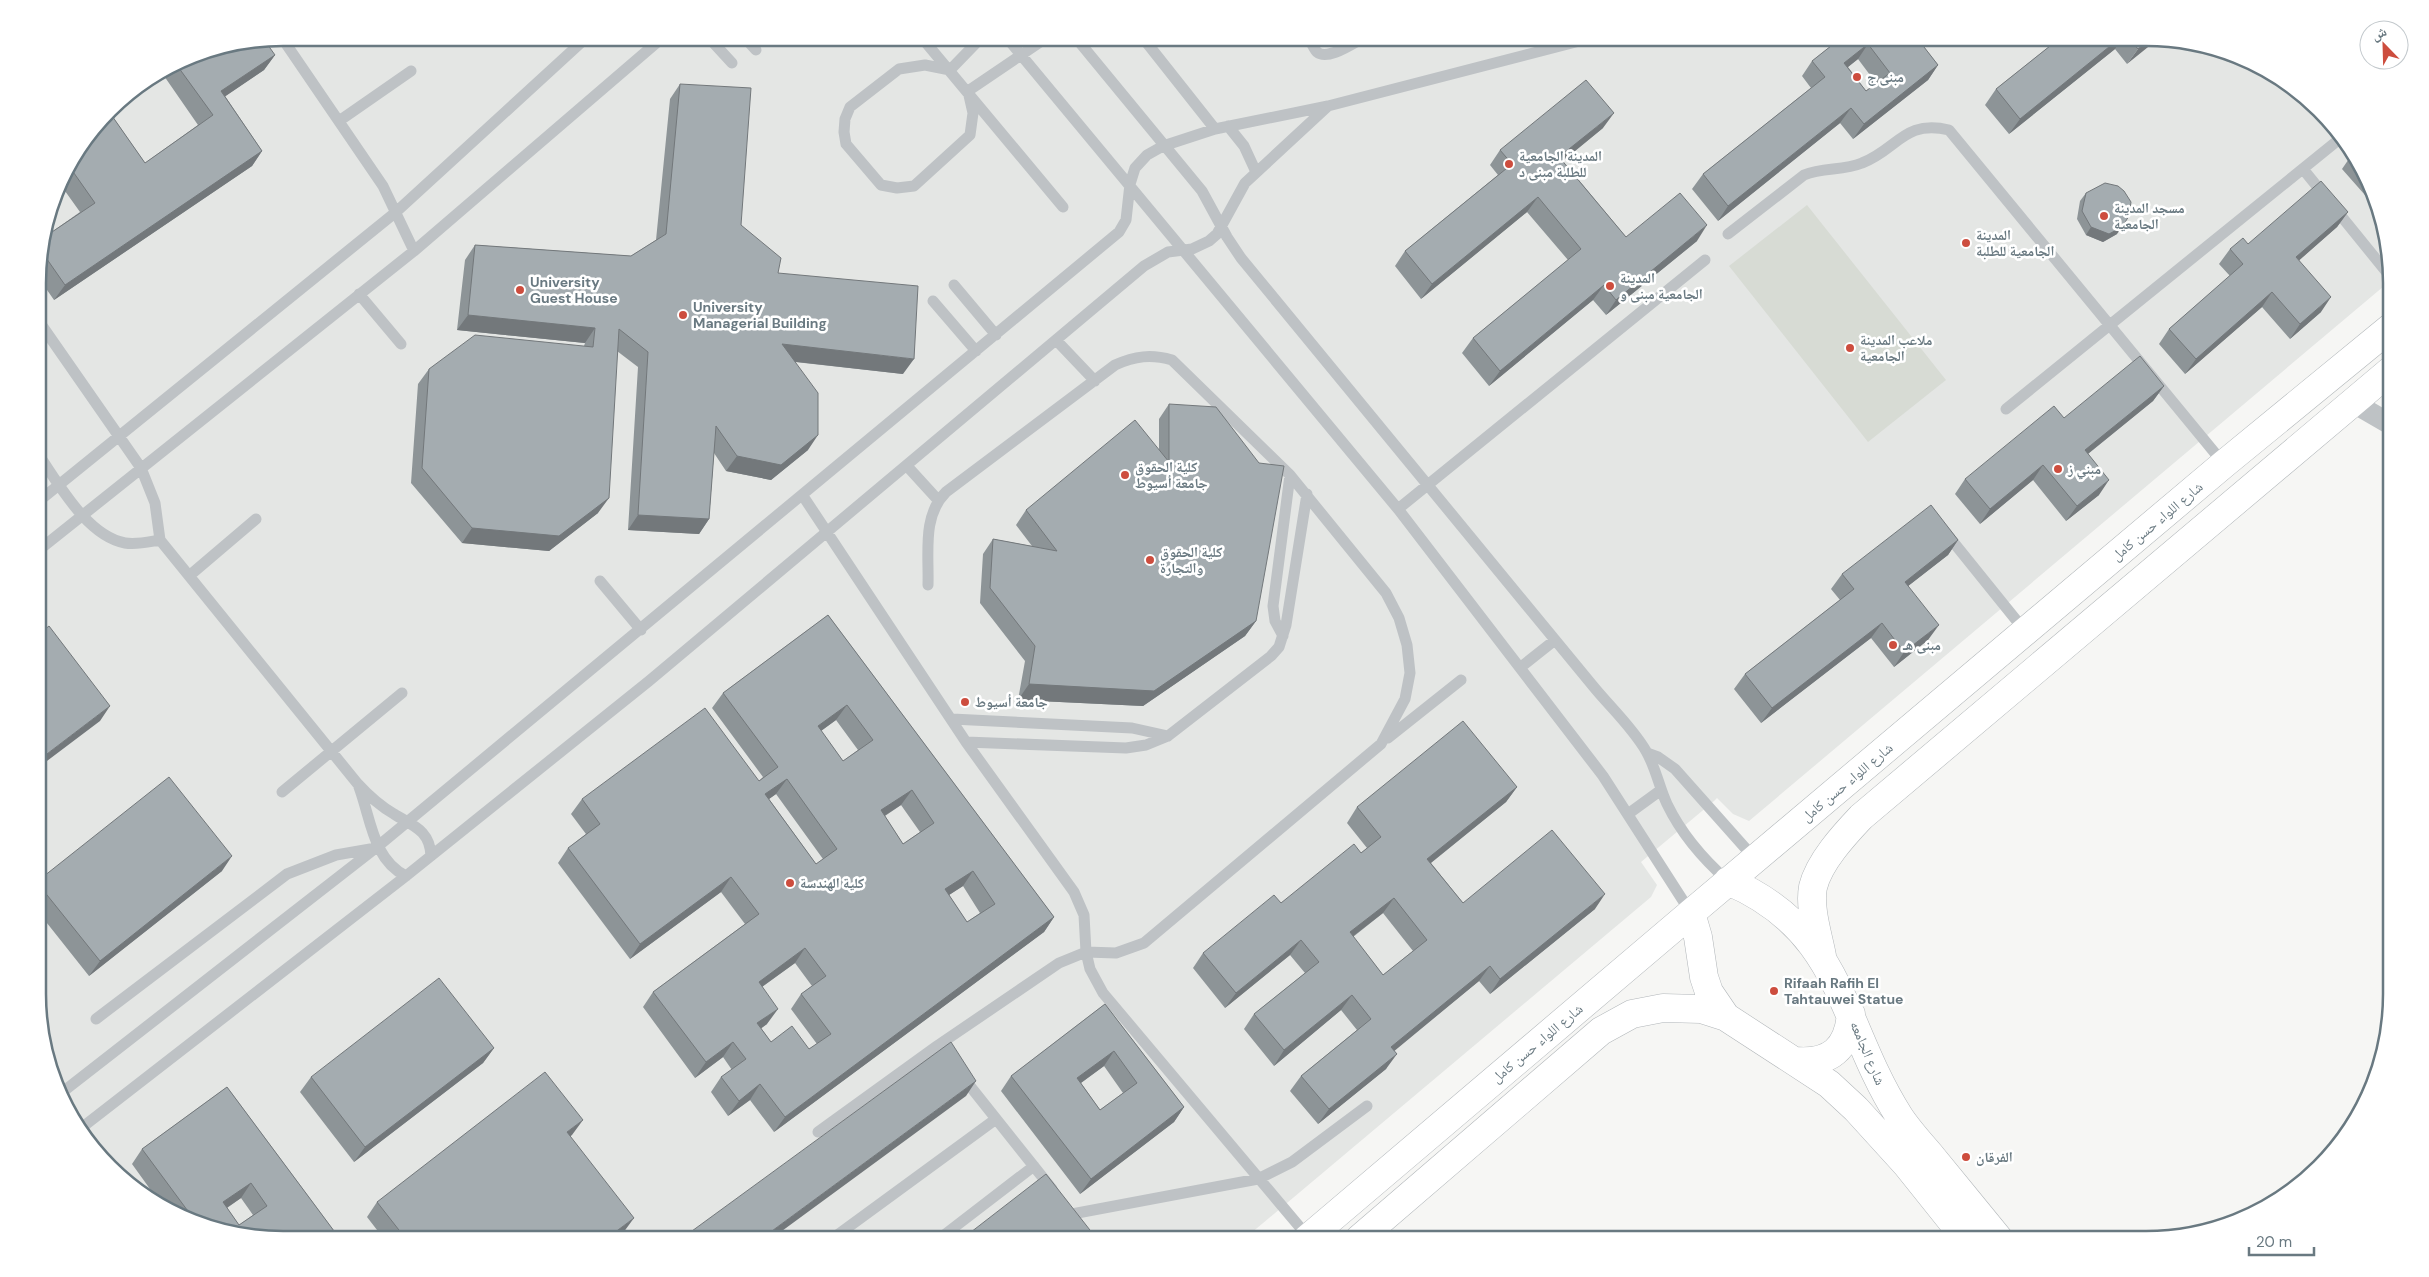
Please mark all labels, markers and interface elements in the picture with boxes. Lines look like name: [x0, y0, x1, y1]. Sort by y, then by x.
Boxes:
north arrow: [2359, 20, 2409, 70]
text: ش: [2369, 22, 2389, 44]
place label: مبنى ج: [1867, 68, 1904, 86]
marker: مبنى ج: [1851, 71, 1863, 83]
place label: المدينة الجامعية للطلبة مبنى د: [1519, 147, 1602, 181]
marker: المدينة الجامعية للطلبة مبنى د: [1503, 158, 1515, 170]
place label: مسجد المدينة الجامعية: [2114, 199, 2185, 233]
marker: مسجد المدينة الجامعية: [2098, 210, 2110, 222]
place label: المدينة الجامعية للطلبة: [1976, 226, 2054, 260]
marker: المدينة الجامعية للطلبة: [1960, 237, 1972, 249]
place label: المدينة الجامعية مبنى و: [1620, 269, 1703, 303]
place label: University Guest House: [530, 273, 618, 307]
marker: المدينة الجامعية مبنى و: [1604, 280, 1616, 292]
marker: University Guest House: [514, 284, 526, 296]
place label: University Managerial Building: [693, 298, 827, 332]
marker: University Managerial Building: [677, 309, 689, 321]
place label: ملاعب المدينة الجامعية: [1860, 331, 1932, 365]
marker: ملاعب المدينة الجامعية: [1844, 342, 1856, 354]
place label: كلية الحقوق جامعة أسيوط: [1135, 458, 1208, 492]
place label: مبني ز: [2067, 460, 2101, 480]
marker: مبني ز: [2052, 463, 2064, 475]
marker: كلية الحقوق جامعة أسيوط: [1119, 469, 1131, 481]
street label: شارع اللواء حسن كامل: [2108, 477, 2207, 565]
place label: كلية الحقوق والتجارة: [1160, 543, 1222, 577]
marker: كلية الحقوق والتجارة: [1144, 554, 1156, 566]
place label: مبنى هـ: [1902, 636, 1941, 654]
marker: مبنى هـ: [1887, 639, 1899, 651]
place label: جامعة أسيوط: [975, 693, 1048, 711]
marker: جامعة أسيوط: [959, 696, 971, 708]
street label: شارع اللواء حسن كامل: [1798, 738, 1897, 826]
place label: كلية الهندسة: [800, 874, 864, 892]
marker: كلية الهندسة: [784, 877, 796, 889]
place label: Rifaah Rafih El Tahtauwei Statue: [1784, 974, 1903, 1008]
marker: Rifaah Rafih El Tahtauwei Statue: [1768, 985, 1780, 997]
street label: شارع اللواء حسن كامل: [1488, 999, 1587, 1087]
street label: شارع الجامعه: [1846, 1018, 1890, 1088]
place label: الفرقان: [1976, 1148, 2013, 1166]
marker: الفرقان: [1960, 1151, 1972, 1163]
scale bar: [2249, 1224, 2314, 1256]
text: 20 m: [2256, 1232, 2292, 1252]

